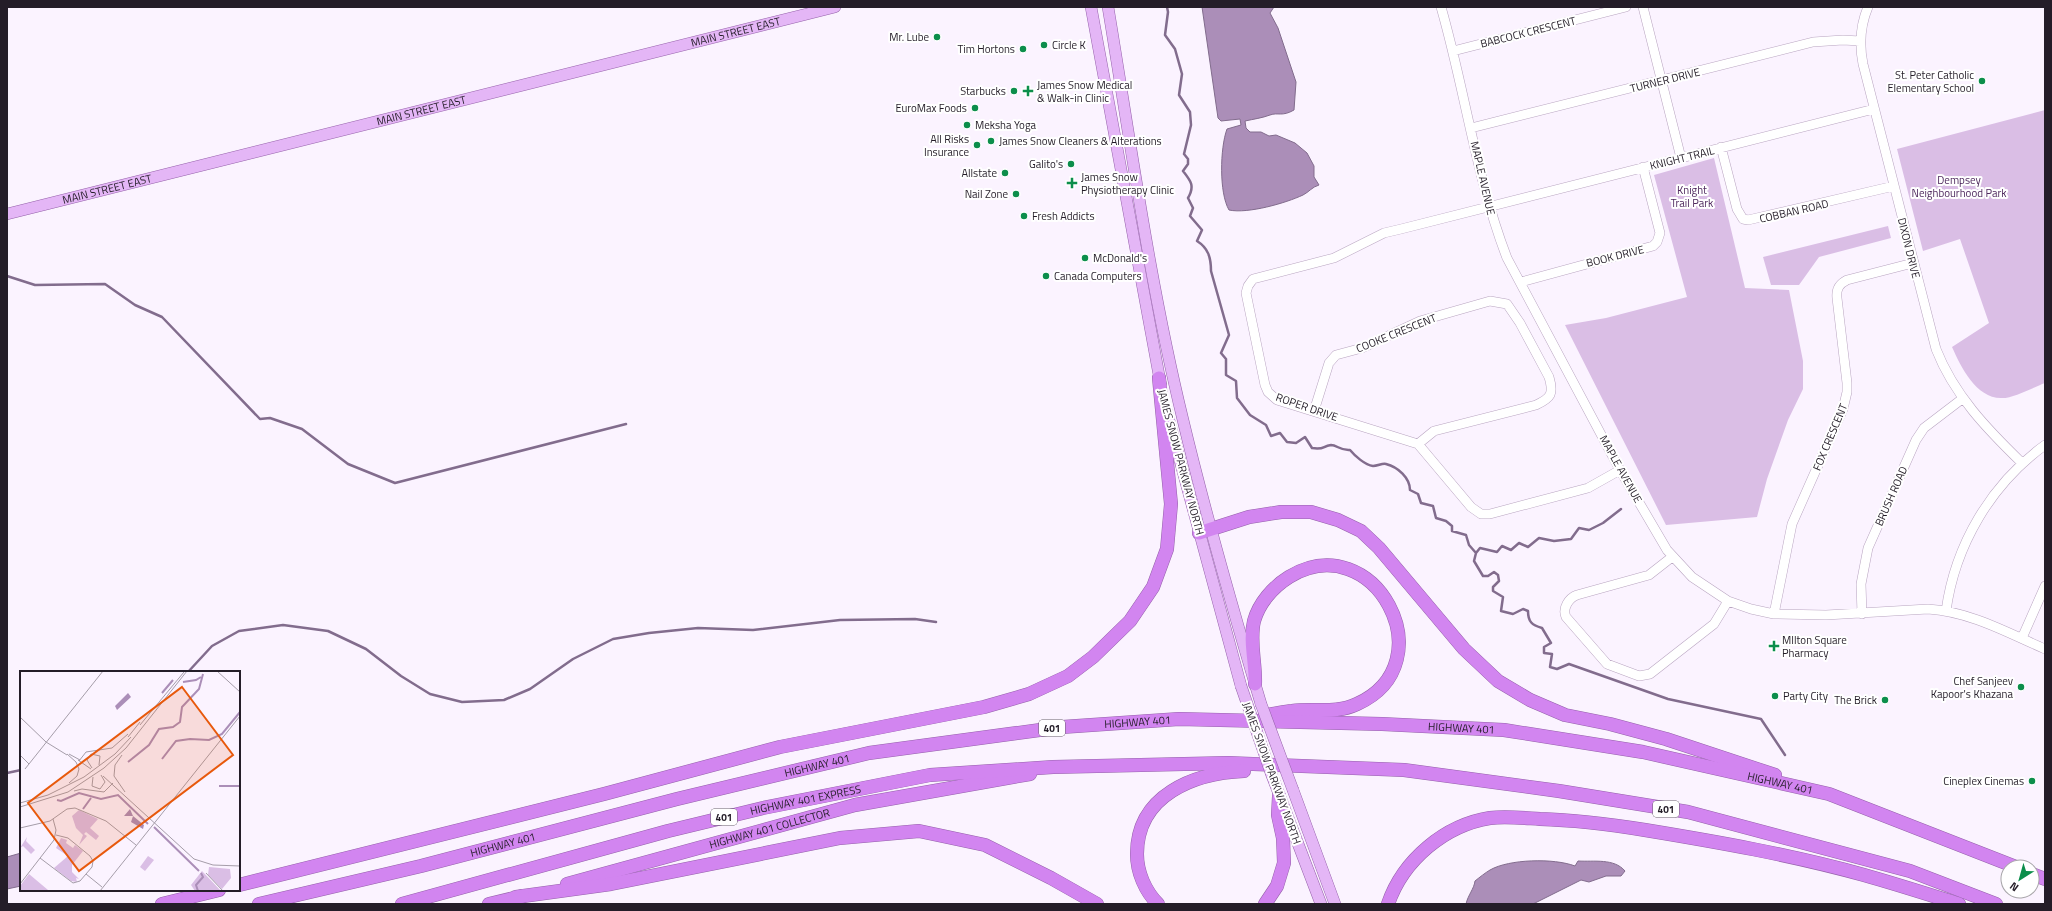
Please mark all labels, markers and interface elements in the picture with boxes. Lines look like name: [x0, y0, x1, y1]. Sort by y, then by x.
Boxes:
street label: BABCOCK CRESCENT: [1479, 12, 1578, 52]
street label: MAIN STREET EAST: [689, 13, 782, 51]
place label: Mr. Lube: [889, 29, 929, 45]
marker: Mr. Lube: [932, 32, 942, 42]
place label: Circle K: [1052, 37, 1086, 53]
marker: Circle K: [1039, 40, 1049, 50]
place label: Tim Hortons: [958, 41, 1015, 57]
marker: Tim Hortons: [1018, 44, 1028, 54]
street label: TURNER DRIVE: [1628, 64, 1702, 96]
place label: St. Peter Catholic Elementary School: [1887, 67, 1974, 96]
marker: St. Peter Catholic Elementary School: [1977, 76, 1987, 86]
place label: James Snow Medical & Walk-in Clinic: [1037, 77, 1132, 106]
place label: Starbucks: [960, 83, 1006, 99]
marker: James Snow Medical & Walk-in Clinic: [1022, 85, 1034, 97]
marker: Starbucks: [1009, 86, 1019, 96]
street label: MAIN STREET EAST: [375, 92, 468, 129]
place label: EuroMax Foods: [895, 100, 967, 116]
marker: EuroMax Foods: [970, 103, 980, 113]
place label: Meksha Yoga: [975, 117, 1037, 133]
marker: Meksha Yoga: [962, 120, 972, 130]
place label: All Risks Insurance: [924, 131, 969, 160]
place label: James Snow Cleaners & Alterations: [999, 133, 1162, 149]
marker: James Snow Cleaners & Alterations: [986, 136, 996, 146]
street label: MAPLE AVENUE: [1467, 139, 1499, 217]
marker: All Risks Insurance: [972, 140, 982, 150]
street label: KNIGHT TRAIL: [1648, 142, 1717, 174]
place label: Galito's: [1029, 156, 1063, 172]
marker: Galito's: [1066, 159, 1076, 169]
place label: Allstate: [961, 165, 997, 181]
marker: Allstate: [1000, 168, 1010, 178]
place label: James Snow Physiotherapy Clinic: [1081, 169, 1174, 198]
street label: MAIN STREET EAST: [61, 170, 154, 208]
park label: Dempsey Neighbourhood Park: [1912, 172, 2007, 201]
marker: James Snow Physiotherapy Clinic: [1066, 177, 1078, 189]
park label: Knight Trail Park: [1671, 182, 1714, 211]
place label: Nail Zone: [965, 186, 1008, 202]
marker: Nail Zone: [1011, 189, 1021, 199]
street label: COBBAN ROAD: [1758, 195, 1830, 227]
place label: Fresh Addicts: [1032, 208, 1095, 224]
marker: Fresh Addicts: [1019, 211, 1029, 221]
street label: DIXON DRIVE: [1894, 216, 1924, 280]
street label: BOOK DRIVE: [1584, 241, 1646, 271]
place label: McDonald's: [1093, 250, 1147, 266]
marker: McDonald's: [1080, 253, 1090, 263]
place label: Canada Computers: [1054, 268, 1142, 284]
marker: Canada Computers: [1041, 271, 1051, 281]
street label: COOKE CRESCENT: [1353, 310, 1439, 356]
street label: JAMES SNOW PARKWAY NORTH: [1154, 387, 1208, 537]
street label: ROPER DRIVE: [1274, 389, 1340, 425]
street label: FOX CRESCENT: [1809, 401, 1851, 473]
street label: MAPLE AVENUE: [1596, 432, 1646, 506]
street label: BRUSH ROAD: [1871, 464, 1911, 528]
place label: MIlton Square Pharmacy: [1782, 632, 1847, 661]
marker: MIlton Square Pharmacy: [1769, 641, 1779, 651]
inset map: [20, 671, 240, 891]
place label: Chef Sanjeev Kapoor's Khazana: [1931, 673, 2014, 702]
marker: Chef Sanjeev Kapoor's Khazana: [2016, 682, 2026, 692]
place label: Party City: [1783, 688, 1829, 704]
marker: Party City: [1770, 691, 1780, 701]
place label: The Brick: [1834, 692, 1878, 708]
marker: The Brick: [1880, 695, 1890, 705]
street label: JAMES SNOW PARKWAY NORTH: [1239, 700, 1305, 846]
street label: HIGHWAY 401: [1104, 712, 1171, 732]
street label: HIGHWAY 401: [1428, 718, 1495, 738]
road number: 401: [1039, 720, 1065, 736]
street label: HIGHWAY 401: [783, 750, 851, 781]
street label: HIGHWAY 401: [1746, 768, 1814, 798]
place label: Cineplex Cinemas: [1943, 773, 2024, 789]
marker: Cineplex Cinemas: [2027, 776, 2037, 786]
street label: HIGHWAY 401 EXPRESS: [749, 781, 862, 819]
road number: 401: [1653, 801, 1679, 817]
street label: HIGHWAY 401 COLLECTOR: [707, 804, 832, 853]
road number: 401: [711, 809, 737, 825]
street label: HIGHWAY 401: [469, 828, 537, 861]
north arrow: [2000, 859, 2040, 899]
text: N: [2006, 878, 2022, 896]

